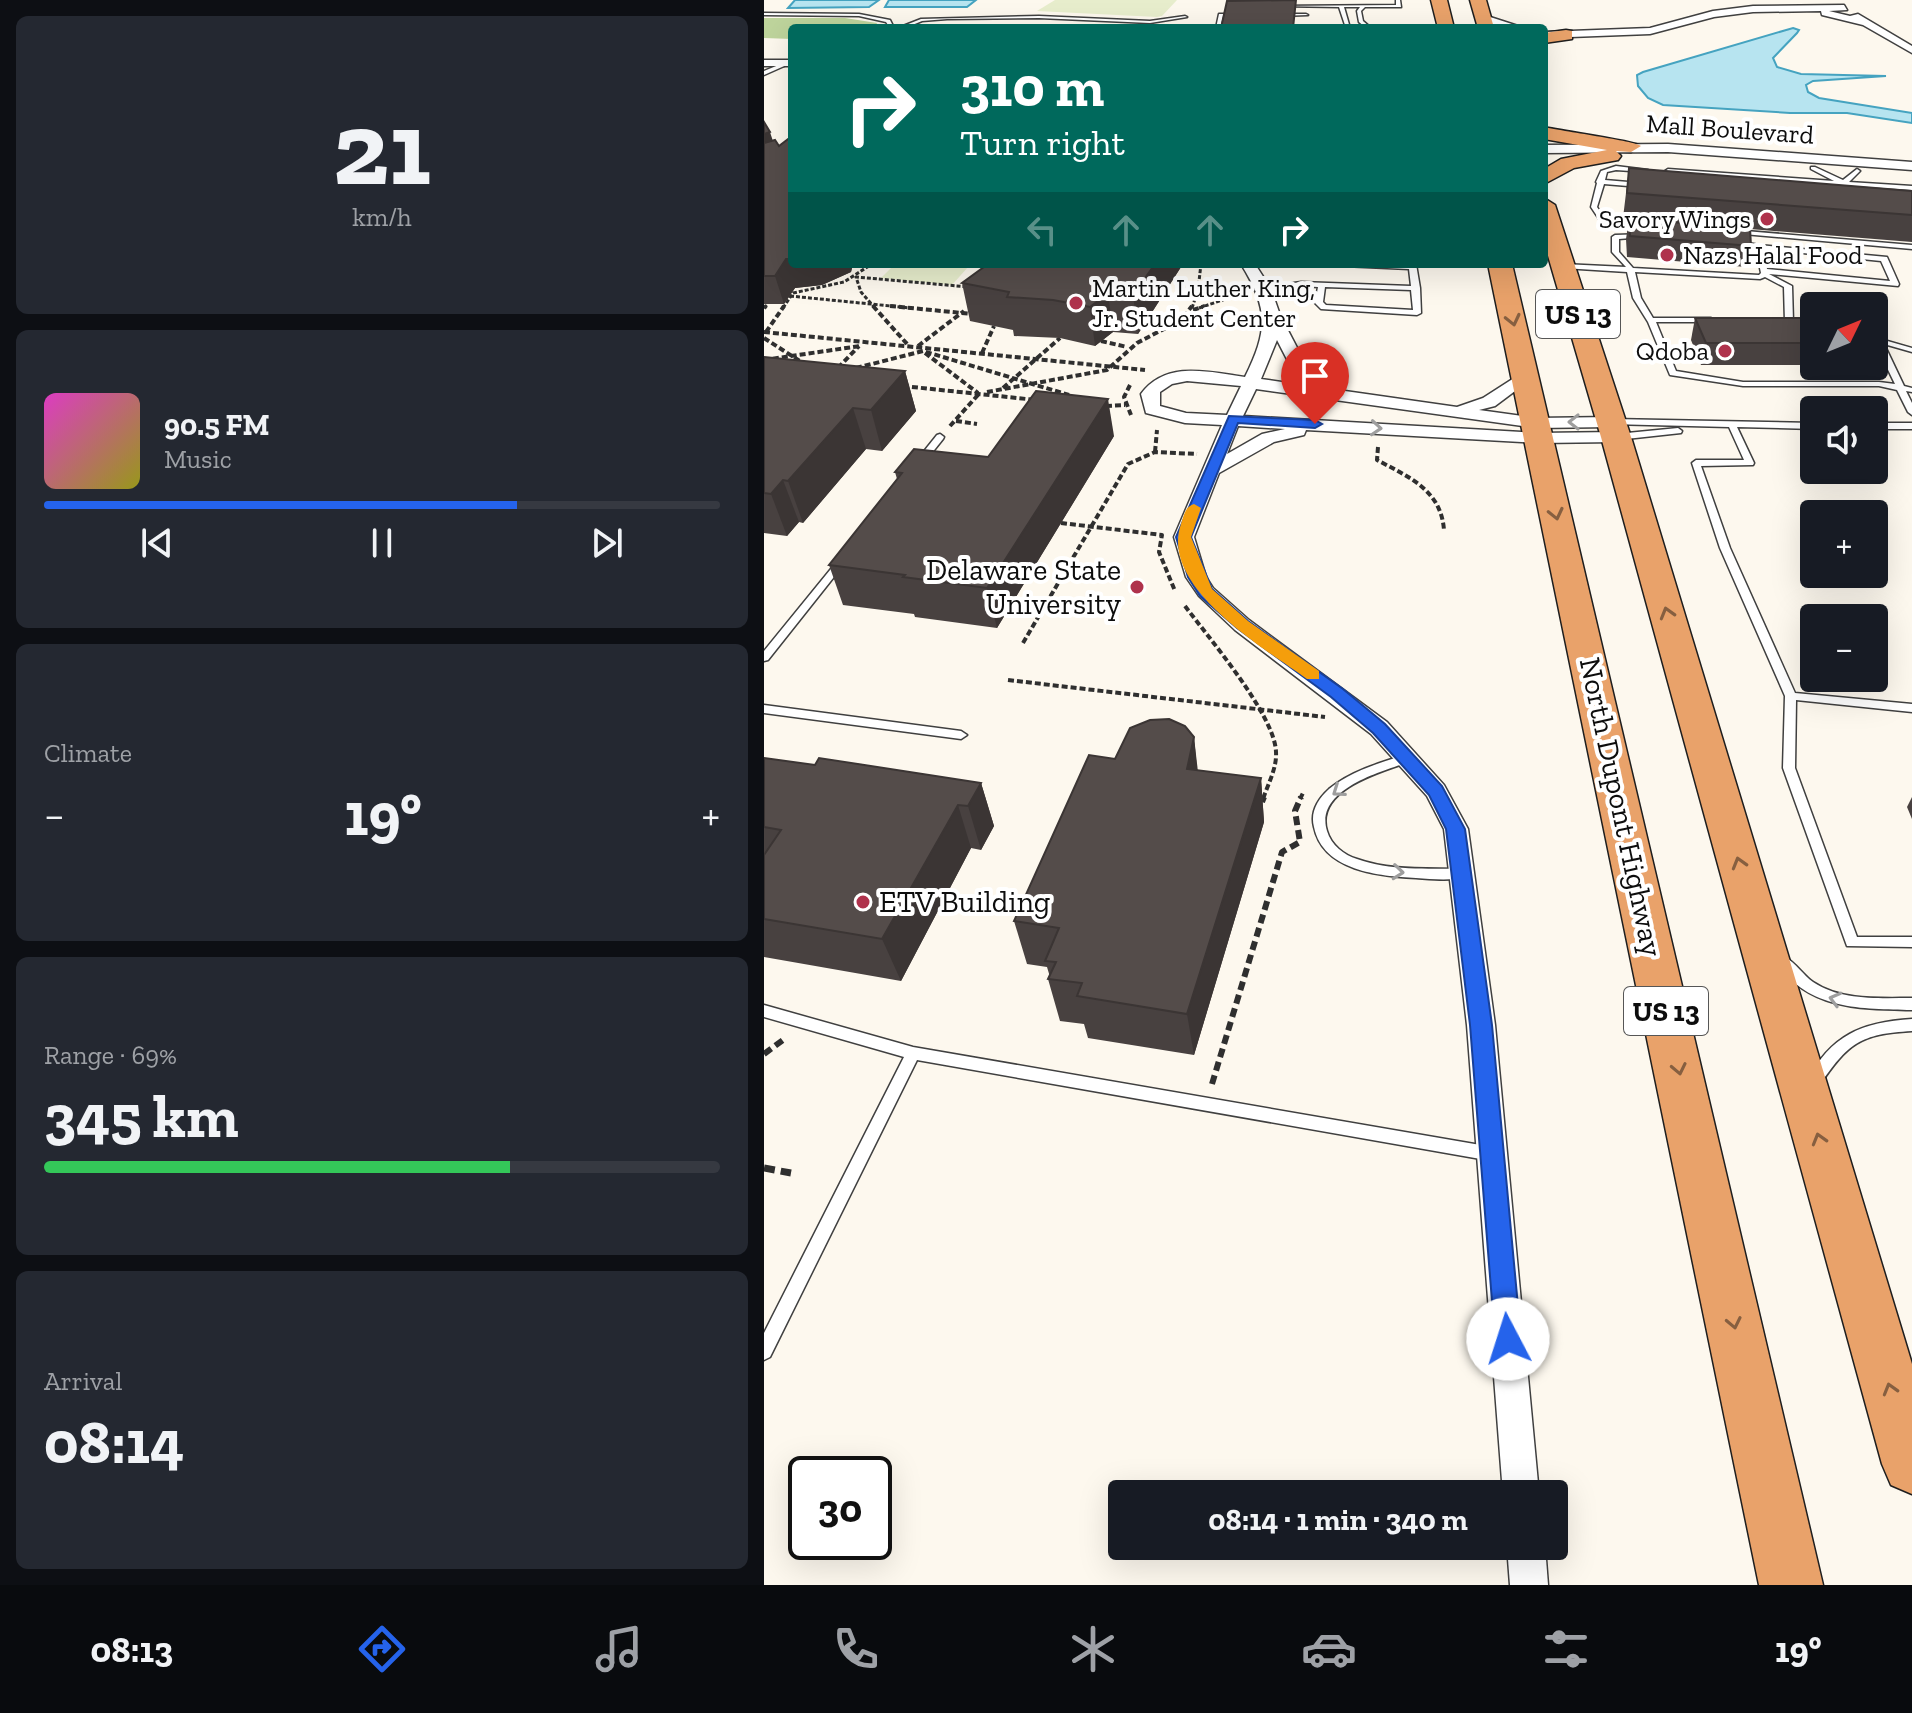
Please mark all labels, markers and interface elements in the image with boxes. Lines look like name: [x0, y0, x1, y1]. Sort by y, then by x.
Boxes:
text: 310 m: [960, 53, 1104, 120]
icon: right: [828, 56, 932, 160]
text: 21: [333, 86, 431, 211]
street label: Mall Boulevard: [1645, 107, 1815, 151]
text: Turn right: [960, 121, 1125, 164]
text: km/h: [352, 201, 412, 233]
place label: Savory Wings: [1599, 203, 1751, 235]
icon: left: [1020, 208, 1064, 252]
icon: ahead: [1104, 208, 1148, 252]
icon: ahead: [1188, 208, 1232, 252]
icon: right: [1272, 208, 1316, 252]
marker: Savory Wings: [1758, 210, 1776, 228]
place label: Nazs Halal Food: [1683, 239, 1863, 271]
marker: Nazs Halal Food: [1658, 246, 1676, 264]
place label: Martin Luther King, Jr. Student Center: [1092, 272, 1315, 334]
road number: US 13: [1536, 290, 1620, 338]
north arrow: [1800, 292, 1888, 380]
map controls: [1800, 292, 1888, 692]
marker: Martin Luther King, Jr. Student Center: [1067, 294, 1085, 312]
one-way arrow: [1504, 313, 1521, 326]
place label: Qdoba: [1636, 335, 1709, 367]
pin: [1281, 342, 1349, 424]
marker: Qdoba: [1716, 342, 1734, 360]
icon: arrive: [1293, 354, 1337, 398]
button: sound: [1800, 396, 1888, 484]
text: 90.5 FM: [164, 407, 269, 443]
one-way arrow: [1567, 414, 1580, 431]
one-way arrow: [1370, 419, 1383, 436]
text: Music: [164, 443, 232, 475]
button: +: [1800, 500, 1888, 588]
one-way arrow: [1547, 507, 1564, 521]
icon: previous: [135, 521, 179, 565]
icon: pause: [360, 521, 404, 565]
icon: next: [585, 521, 629, 565]
place label: Delaware State University: [926, 552, 1122, 622]
marker: Delaware State University: [1128, 578, 1146, 596]
button: −: [1800, 604, 1888, 692]
one-way arrow: [1660, 606, 1676, 620]
street label: North Dupont Highway: [1572, 654, 1670, 960]
text: Climate: [44, 737, 132, 769]
text: 19°: [344, 778, 422, 850]
one-way arrow: [1332, 781, 1346, 796]
text: −: [44, 788, 65, 841]
text: +: [701, 788, 720, 841]
one-way arrow: [1731, 856, 1748, 870]
one-way arrow: [1392, 863, 1405, 880]
place label: ETV Building: [879, 884, 1050, 920]
marker: ETV Building: [854, 893, 872, 911]
road number: US 13: [1624, 987, 1708, 1035]
one-way arrow: [1828, 991, 1842, 1008]
text: Range · 69%: [44, 1039, 177, 1071]
one-way arrow: [1670, 1062, 1687, 1075]
text: 345 km: [44, 1080, 238, 1152]
one-way arrow: [1811, 1133, 1828, 1147]
position arrow: [1466, 1297, 1550, 1381]
one-way arrow: [1725, 1316, 1742, 1329]
text: Arrival: [44, 1365, 122, 1397]
one-way arrow: [1883, 1383, 1900, 1397]
text: 08:14: [44, 1406, 184, 1478]
speed limit sign: 30: [788, 1456, 892, 1560]
text: 08:14 · 1 min · 340 m: [1208, 1502, 1468, 1538]
icon: directions: [354, 1621, 410, 1677]
icon: music: [591, 1621, 647, 1677]
icon: phone: [828, 1621, 884, 1677]
icon: climate: [1065, 1621, 1121, 1677]
icon: car: [1301, 1621, 1357, 1677]
icon: filters: [1538, 1621, 1594, 1677]
text: 08:13: [90, 1628, 173, 1671]
text: 19°: [1775, 1628, 1822, 1671]

